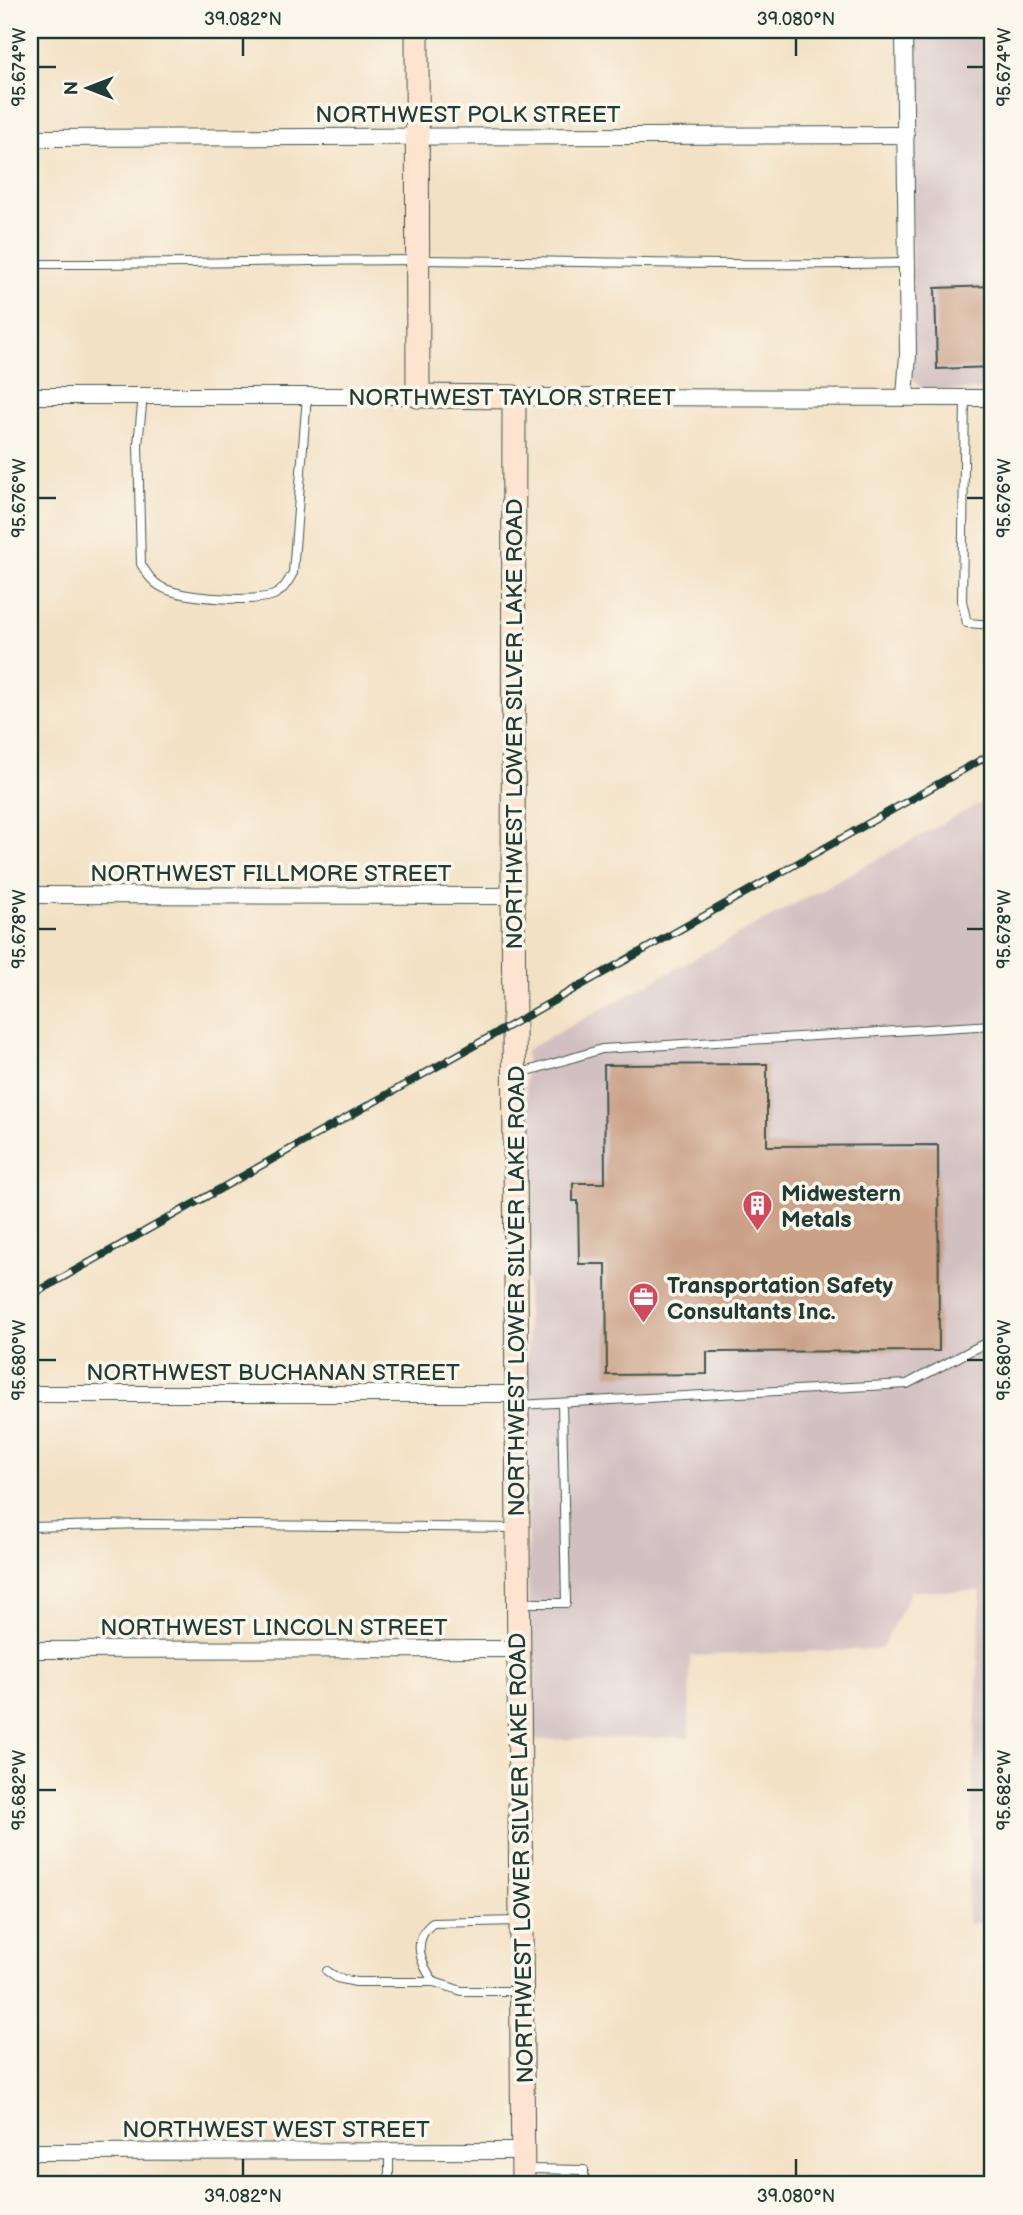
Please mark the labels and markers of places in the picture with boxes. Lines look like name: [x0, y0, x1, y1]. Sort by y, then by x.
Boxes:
place label: Midwestern Metals: [781, 1180, 901, 1234]
building icon: Midwestern Metals: [741, 1189, 775, 1233]
place label: Transportation Safety Consultants Inc.: [667, 1272, 893, 1326]
office icon: Transportation Safety Consultants Inc.: [627, 1281, 661, 1325]

